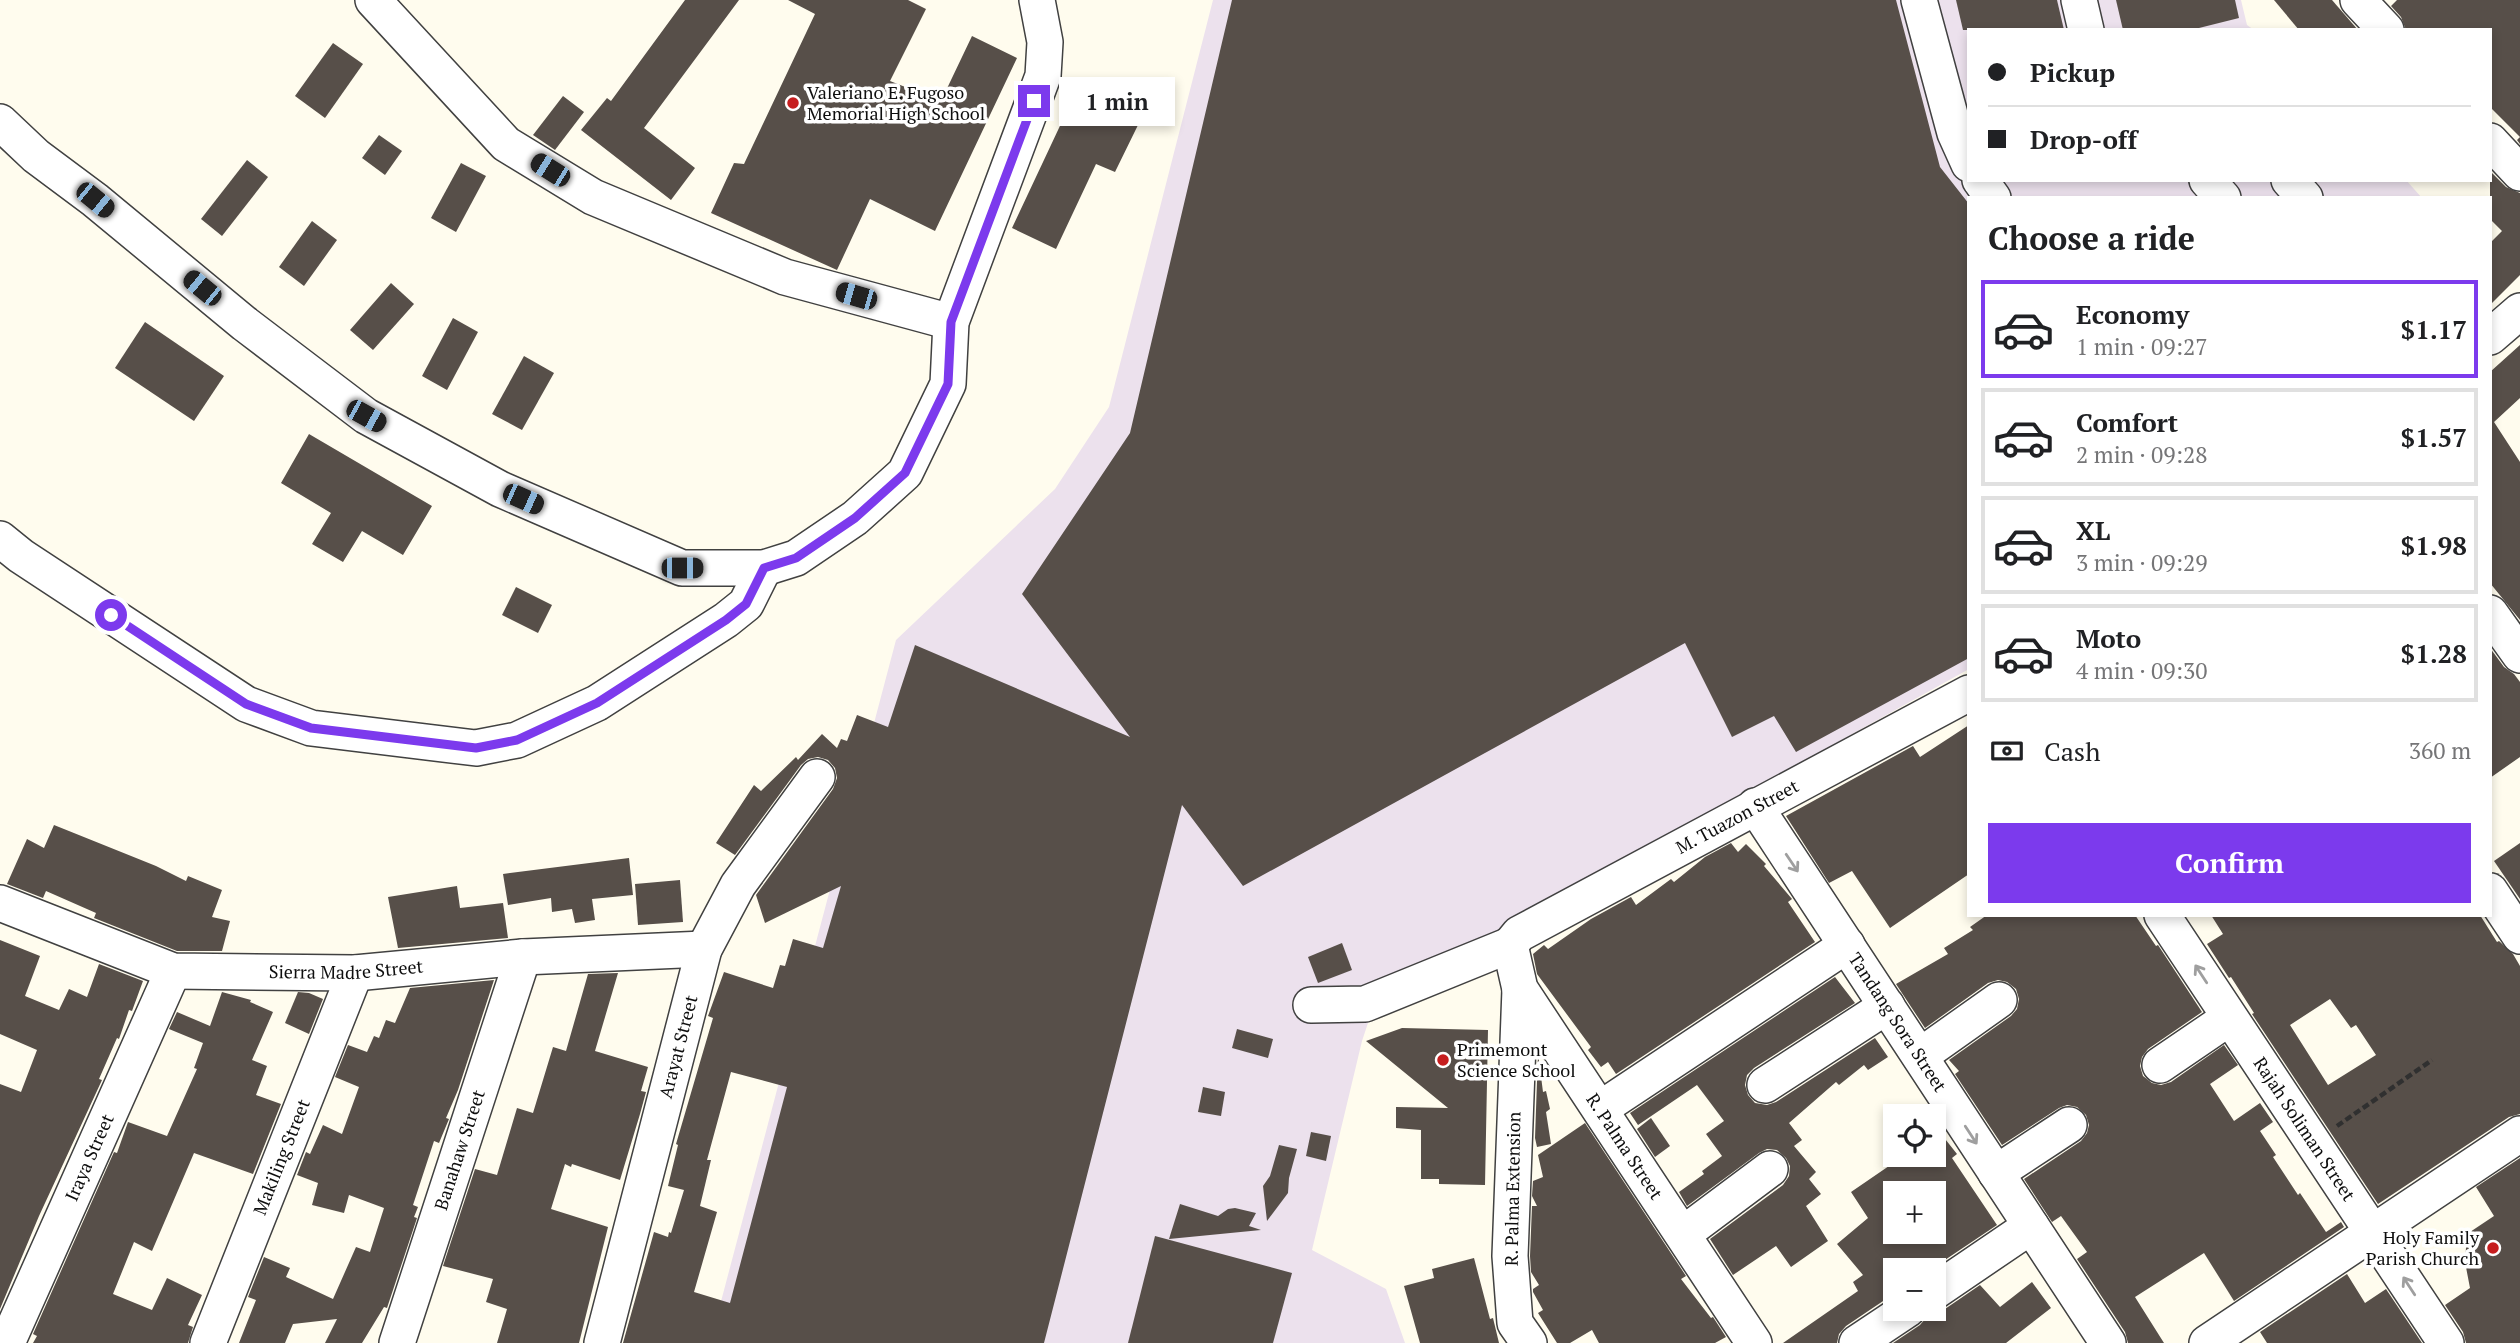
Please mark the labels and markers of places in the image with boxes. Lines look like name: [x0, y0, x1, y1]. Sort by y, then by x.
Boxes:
place label: Valeriano E. Fugoso Memorial High School: [807, 80, 985, 125]
marker: Valeriano E. Fugoso Memorial High School: [785, 95, 801, 111]
place label: Primemont Science School: [1457, 1037, 1576, 1082]
marker: Primemont Science School: [1435, 1052, 1451, 1068]
place label: Holy Family Parish Church: [2366, 1225, 2480, 1270]
marker: Holy Family Parish Church: [2485, 1240, 2501, 1256]

